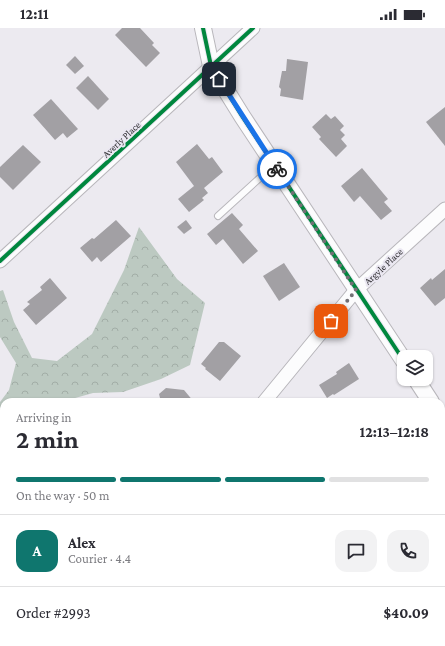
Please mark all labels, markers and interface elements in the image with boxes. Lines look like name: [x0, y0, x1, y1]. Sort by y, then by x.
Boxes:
text: 12:11: [20, 6, 49, 22]
pin: [202, 62, 236, 96]
icon: home: [208, 68, 230, 90]
street label: Averly Place: [100, 119, 143, 160]
courier: [257, 149, 297, 189]
icon: bike: [266, 158, 288, 180]
street label: Argyle Place: [362, 246, 405, 287]
pin: [314, 304, 348, 338]
icon: bag: [320, 310, 342, 332]
map controls: [397, 350, 433, 386]
button: layers: [397, 350, 433, 386]
text: Arriving in: [16, 410, 72, 425]
text: 12:13–12:18: [360, 424, 429, 440]
text: 2 min: [16, 425, 79, 454]
text: On the way · 50 m: [16, 488, 109, 503]
button: chat: [335, 530, 377, 572]
button: phone: [387, 530, 429, 572]
text: Alex: [68, 535, 96, 551]
text: A: [33, 543, 41, 559]
text: Courier · 4.4: [68, 551, 131, 566]
text: Order #2993: [16, 605, 91, 621]
text: $40.09: [384, 605, 429, 621]

